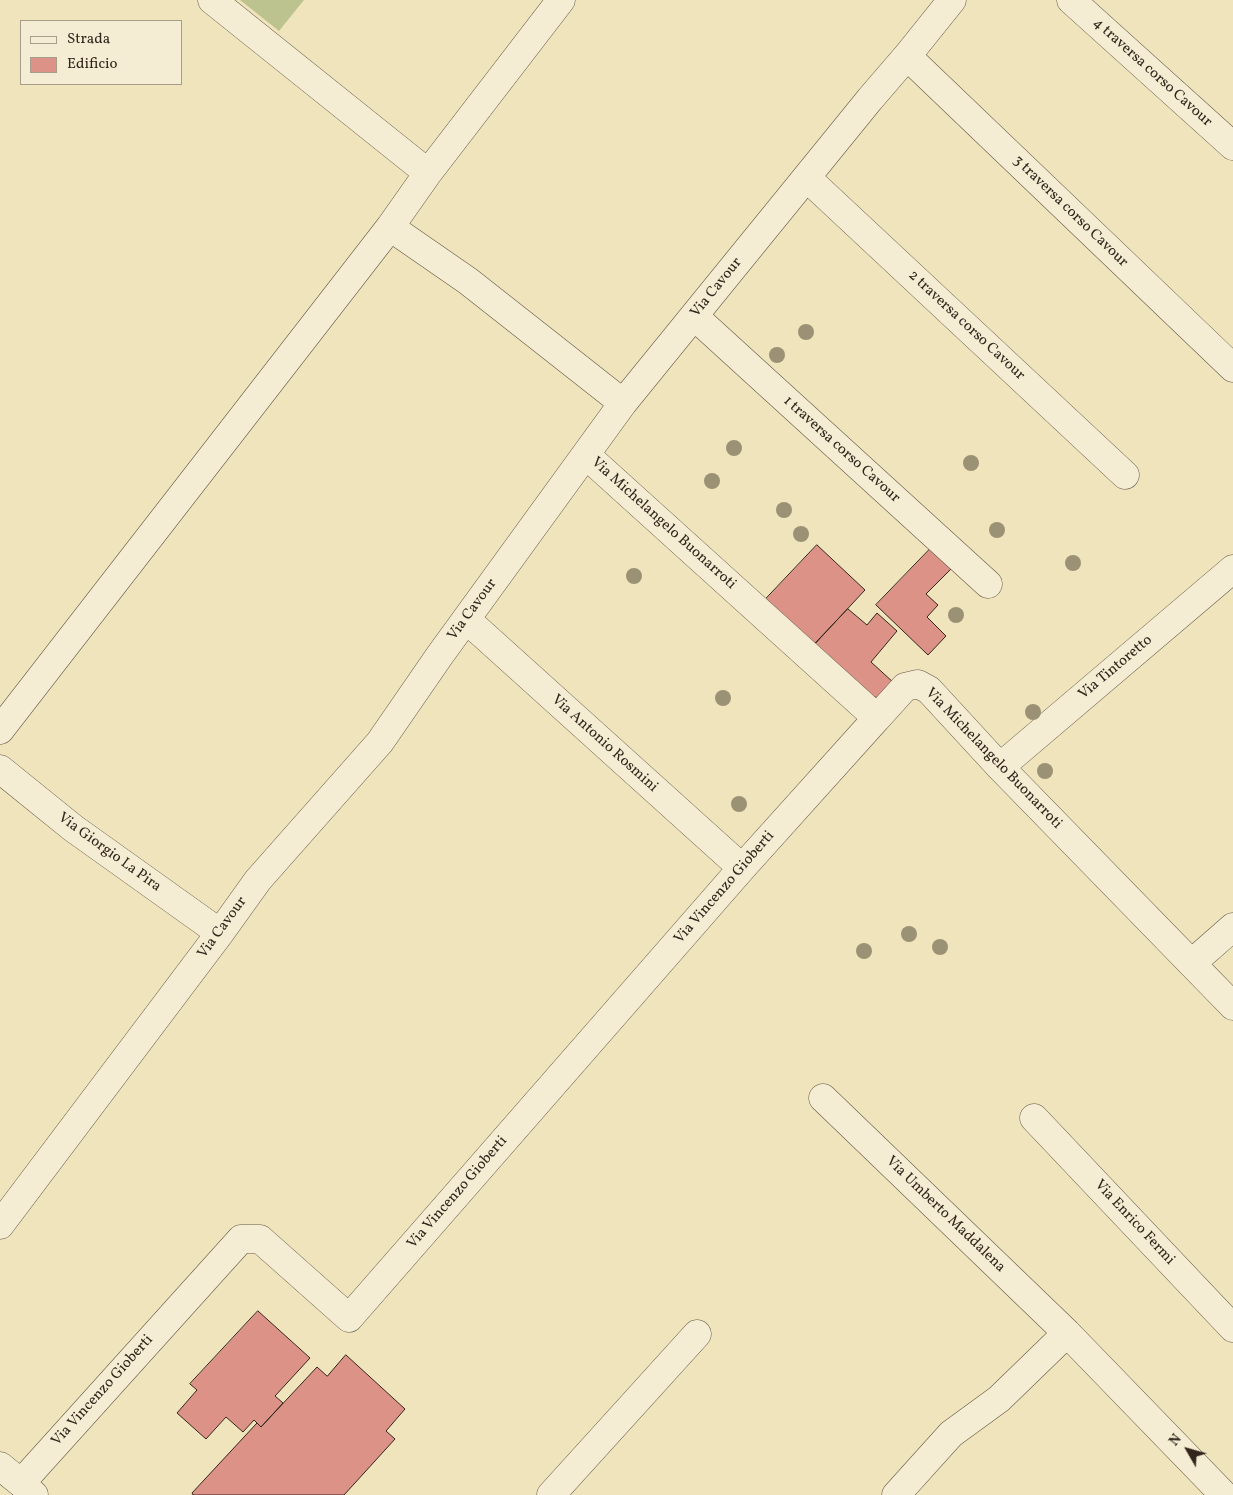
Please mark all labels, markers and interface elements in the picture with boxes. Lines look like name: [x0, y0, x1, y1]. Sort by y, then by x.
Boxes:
street label: 4 traversa corso Cavour: [1089, 15, 1215, 131]
legend: [20, 20, 182, 85]
text: Strada: [67, 29, 110, 50]
text: Edificio: [67, 54, 118, 75]
street label: 3 traversa corso Cavour: [1009, 152, 1131, 272]
street label: Via Cavour: [687, 254, 747, 322]
street label: 2 traversa corso Cavour: [904, 267, 1028, 385]
street label: 1 traversa corso Cavour: [779, 393, 903, 507]
street label: Via Michelangelo Buonarroti: [587, 454, 739, 594]
street label: Via Cavour: [445, 576, 501, 644]
street label: Via Tintoretto: [1075, 632, 1157, 704]
street label: Via Michelangelo Buonarroti: [921, 685, 1065, 833]
street label: Via Antonio Rosmini: [547, 691, 661, 797]
street label: Via Giorgio La Pira: [54, 809, 164, 897]
street label: Via Vincenzo Gioberti: [671, 828, 779, 948]
street label: Via Cavour: [195, 894, 251, 962]
street label: Via Vincenzo Gioberti: [404, 1133, 512, 1253]
street label: Via Umberto Maddalena: [881, 1153, 1009, 1277]
street label: Via Enrico Fermi: [1090, 1177, 1178, 1269]
street label: Via Vincenzo Gioberti: [48, 1332, 158, 1450]
north arrow: [1163, 1425, 1213, 1475]
text: N: [1165, 1431, 1186, 1450]

